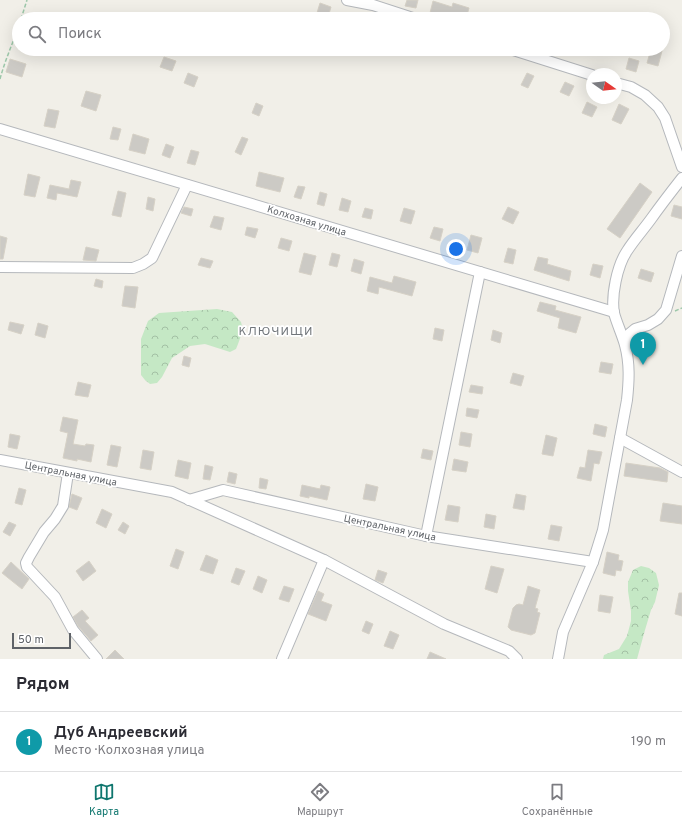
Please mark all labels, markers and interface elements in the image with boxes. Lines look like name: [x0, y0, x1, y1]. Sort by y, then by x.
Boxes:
search box: [12, 12, 670, 56]
icon: search: [26, 23, 48, 45]
text: Поиск: [58, 25, 102, 44]
north arrow: [586, 68, 622, 104]
street label: Колхозная улица: [265, 203, 348, 240]
your location: [446, 239, 466, 259]
district label: КЛЮЧИЩИ: [239, 324, 313, 340]
pin: 1: [630, 332, 656, 365]
street label: Центральная улица: [23, 459, 118, 490]
street label: Центральная улица: [342, 512, 437, 545]
scale bar: [12, 631, 71, 650]
text: 50 m: [18, 633, 44, 647]
text: Рядом: [16, 674, 69, 696]
text: Дуб Андреевский: [54, 724, 187, 743]
text: 1: [26, 734, 32, 750]
text: 190 m: [631, 734, 666, 750]
text: Место · Колхозная улица: [54, 743, 204, 759]
tab: Карта: [89, 781, 119, 819]
tab: Маршрут: [297, 781, 344, 819]
tab: Сохранённые: [522, 781, 593, 819]

